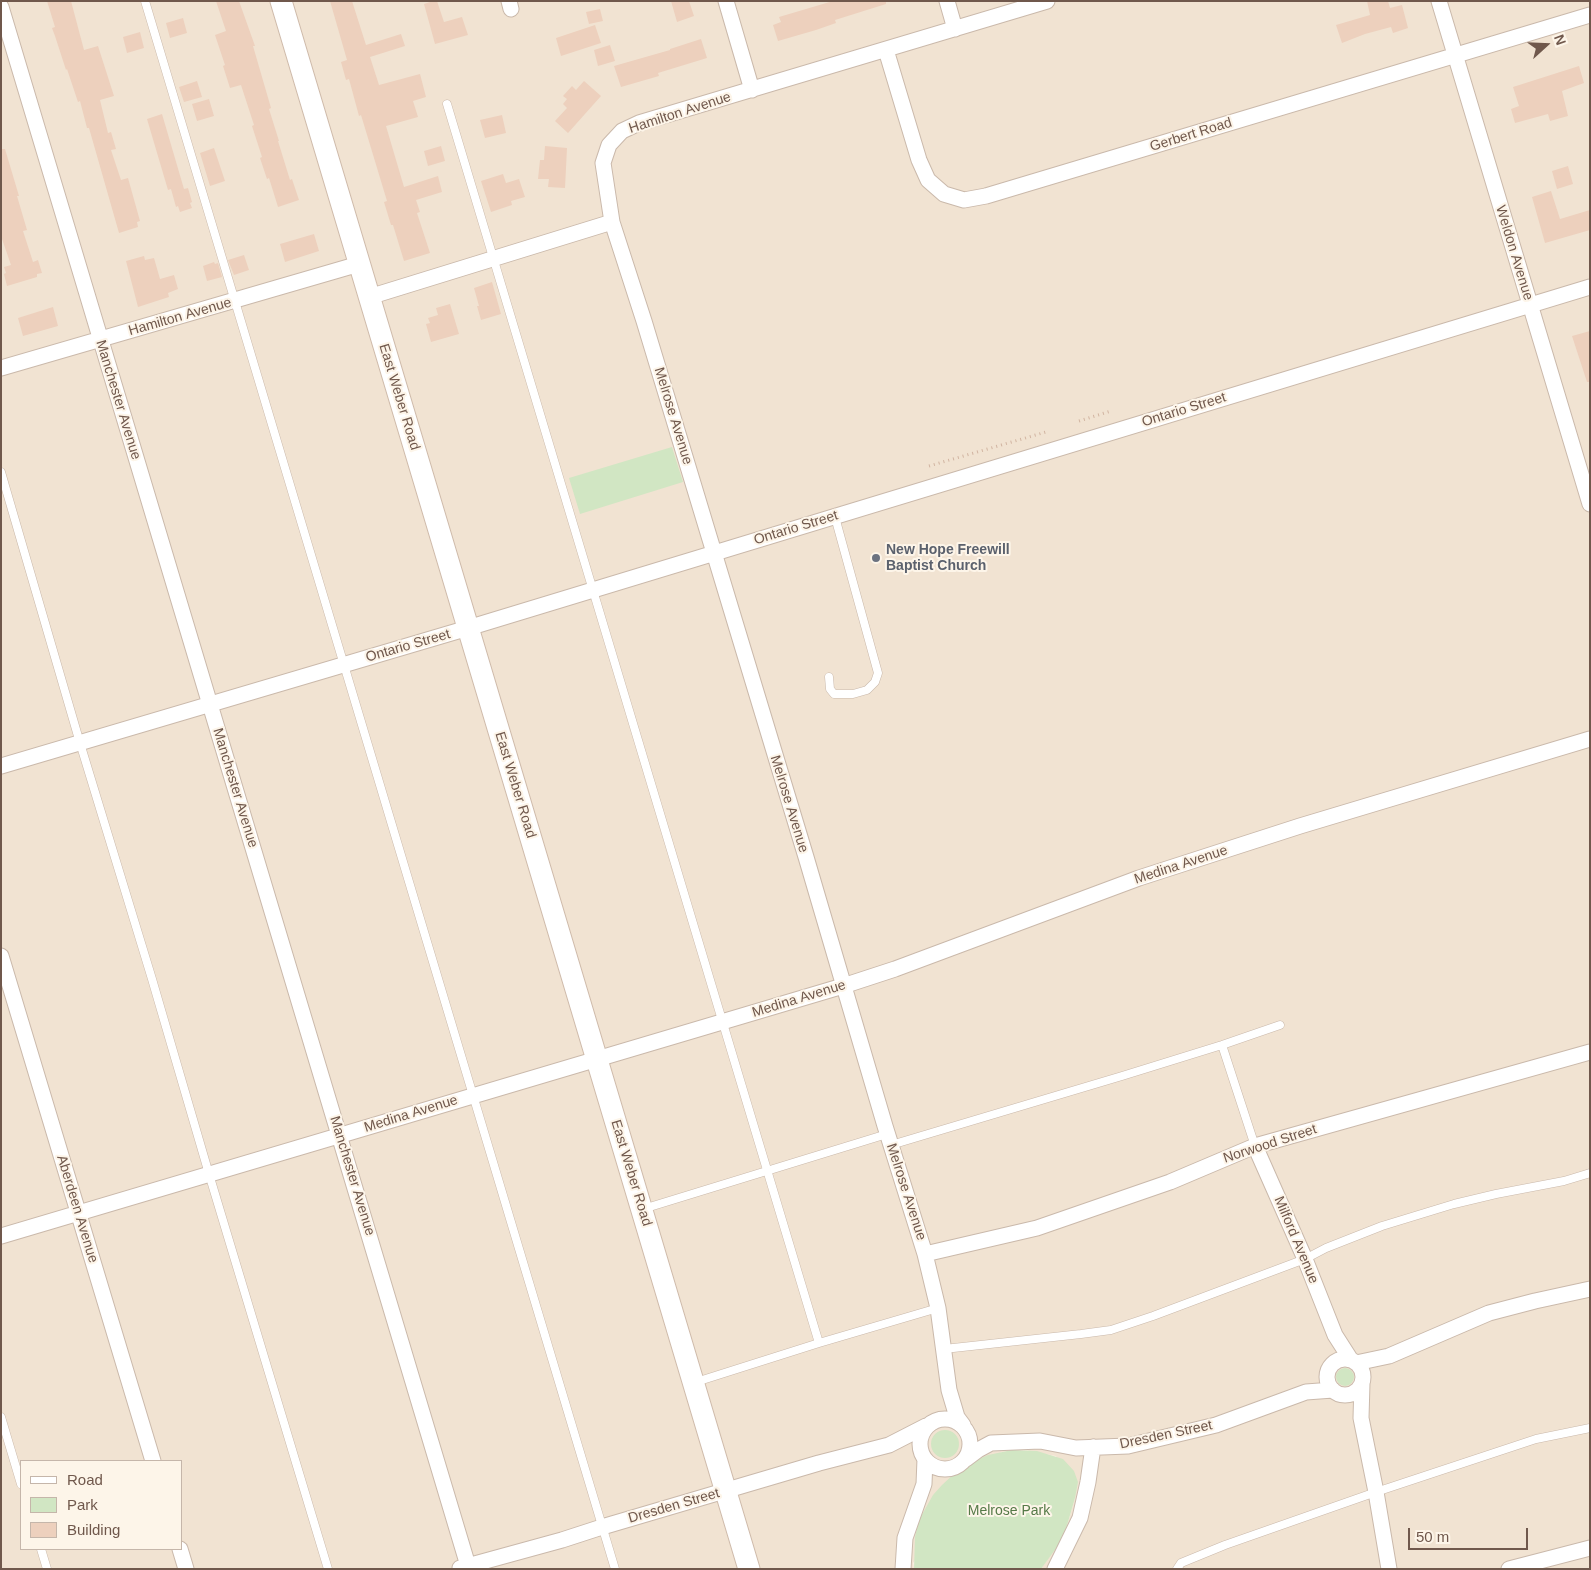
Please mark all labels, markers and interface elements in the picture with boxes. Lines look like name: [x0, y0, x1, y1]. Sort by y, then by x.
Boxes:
north arrow: [1521, 20, 1571, 70]
text: N: [1551, 32, 1569, 47]
street label: Hamilton Avenue: [627, 89, 733, 137]
street label: Gerbert Road: [1148, 115, 1234, 155]
street label: Weldon Avenue: [1492, 204, 1536, 302]
street label: Hamilton Avenue: [127, 294, 233, 340]
street label: Manchester Avenue: [92, 338, 144, 462]
street label: East Weber Road: [375, 342, 423, 452]
street label: Melrose Avenue: [650, 365, 696, 467]
street label: Ontario Street: [1140, 389, 1228, 431]
street label: Ontario Street: [752, 507, 840, 549]
place label: New Hope Freewill Baptist Church: [886, 542, 1010, 574]
marker: New Hope Freewill Baptist Church: [870, 552, 882, 564]
street label: Ontario Street: [364, 626, 452, 666]
street label: Manchester Avenue: [209, 726, 261, 850]
street label: East Weber Road: [491, 730, 539, 840]
street label: Melrose Avenue: [766, 753, 812, 855]
street label: Medina Avenue: [1132, 842, 1230, 888]
street label: Medina Avenue: [750, 977, 848, 1021]
street label: Medina Avenue: [362, 1092, 460, 1136]
street label: Manchester Avenue: [326, 1114, 378, 1238]
street label: East Weber Road: [607, 1118, 655, 1228]
street label: Norwood Street: [1221, 1121, 1319, 1167]
street label: Melrose Avenue: [882, 1141, 930, 1243]
street label: Aberdeen Avenue: [53, 1153, 101, 1265]
street label: Milford Avenue: [1270, 1194, 1322, 1286]
street label: Dresden Street: [1118, 1417, 1214, 1453]
legend: [20, 1460, 182, 1550]
text: Road: [67, 1471, 103, 1488]
street label: Dresden Street: [626, 1485, 722, 1527]
text: Park: [67, 1496, 98, 1513]
park label: Melrose Park: [968, 1503, 1050, 1519]
scale bar: [1411, 1518, 1531, 1550]
text: Building: [67, 1521, 120, 1538]
text: 50 m: [1416, 1528, 1449, 1545]

